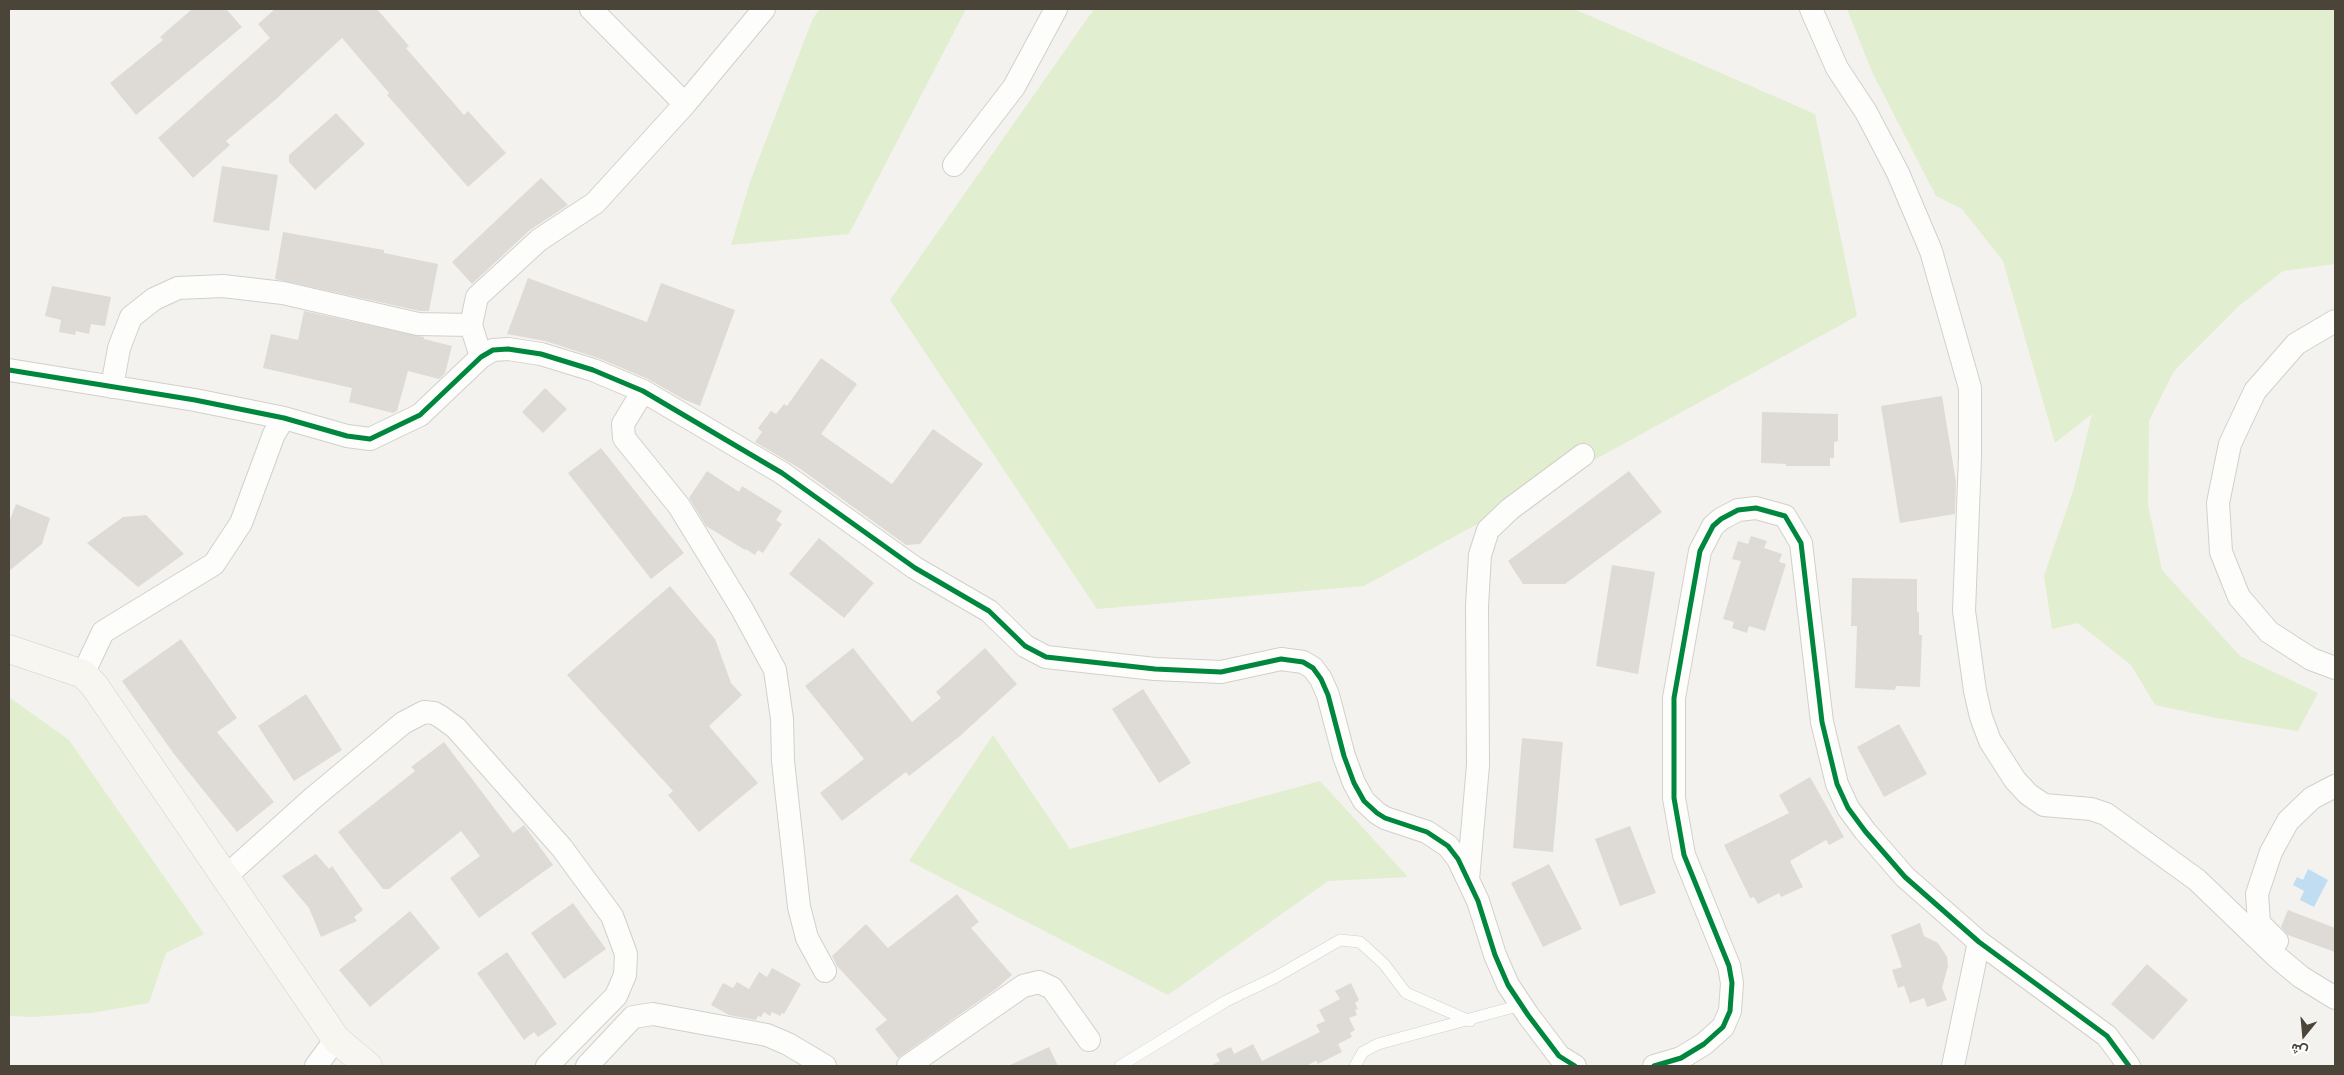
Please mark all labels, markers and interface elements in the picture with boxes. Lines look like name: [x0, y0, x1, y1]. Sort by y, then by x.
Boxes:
north arrow: [2279, 1010, 2329, 1060]
text: ش: [2289, 1039, 2310, 1060]

